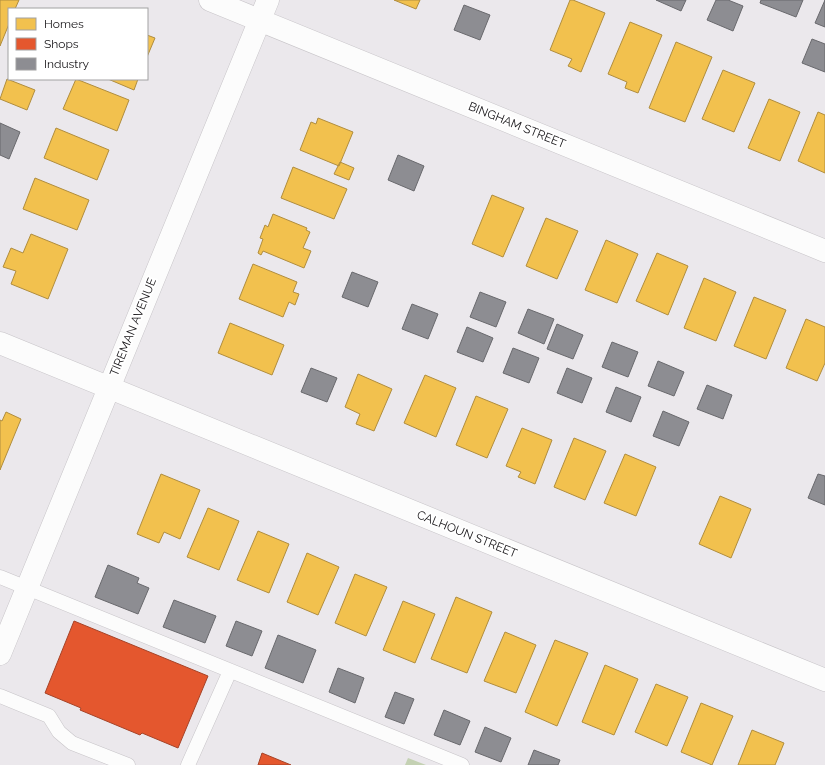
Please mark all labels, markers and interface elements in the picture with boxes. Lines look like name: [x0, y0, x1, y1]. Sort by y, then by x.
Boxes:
legend: [8, 8, 148, 80]
text: Homes: [44, 17, 84, 31]
text: Shops: [44, 37, 79, 51]
text: Industry: [44, 57, 90, 71]
street label: BINGHAM STREET: [466, 99, 568, 151]
street label: TIREMAN AVENUE: [107, 276, 159, 378]
street label: CALHOUN STREET: [415, 507, 520, 561]

